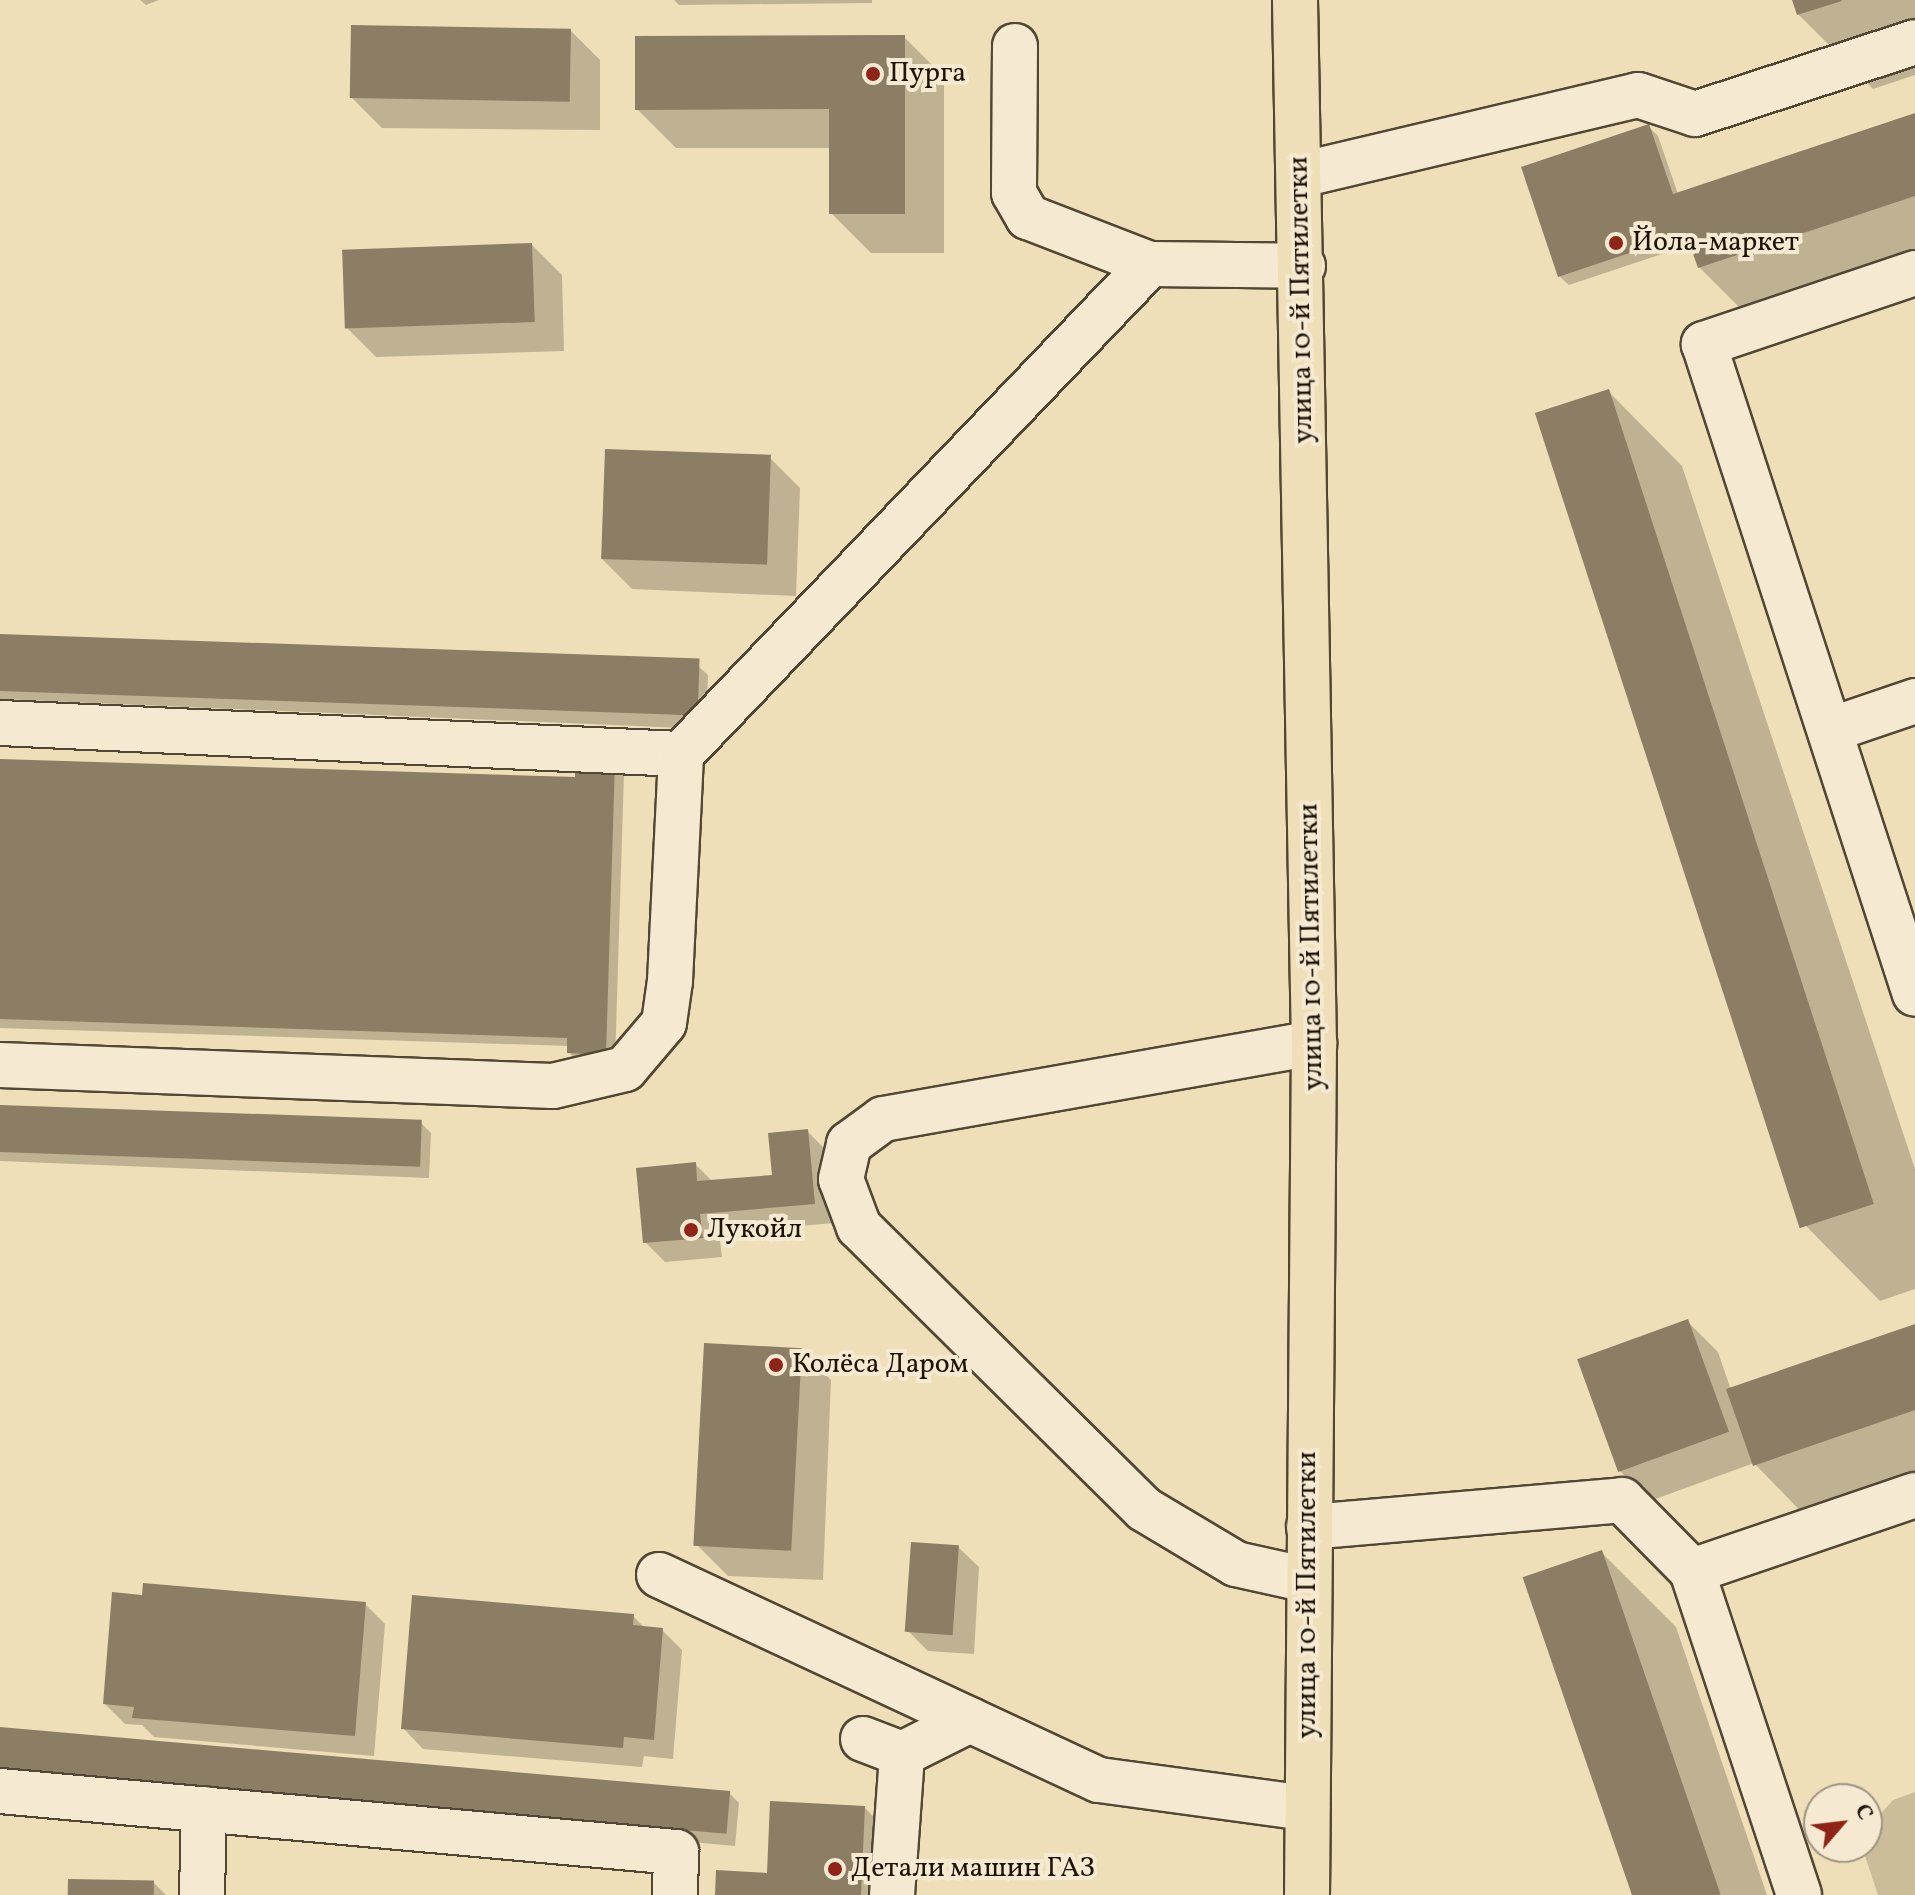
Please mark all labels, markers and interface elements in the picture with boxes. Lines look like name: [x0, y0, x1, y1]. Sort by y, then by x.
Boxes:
place label: Пурга: [889, 57, 966, 91]
marker: Пурга: [864, 65, 882, 83]
street label: улица 10-й Пятилетки: [1283, 156, 1321, 444]
place label: Йола-маркет: [1632, 226, 1799, 260]
marker: Йола-маркет: [1607, 234, 1625, 252]
street label: улица 10-й Пятилетки: [1293, 803, 1331, 1091]
place label: Лукойл: [707, 1213, 802, 1247]
marker: Лукойл: [682, 1221, 700, 1239]
place label: Колёса Даром: [792, 1348, 968, 1382]
marker: Колёса Даром: [767, 1356, 785, 1374]
street label: улица 10-й Пятилетки: [1291, 1451, 1325, 1739]
north arrow: [1803, 1783, 1883, 1863]
text: С: [1846, 1799, 1880, 1826]
place label: Детали машин ГАЗ: [851, 1852, 1095, 1886]
marker: Детали машин ГАЗ: [826, 1860, 844, 1878]

